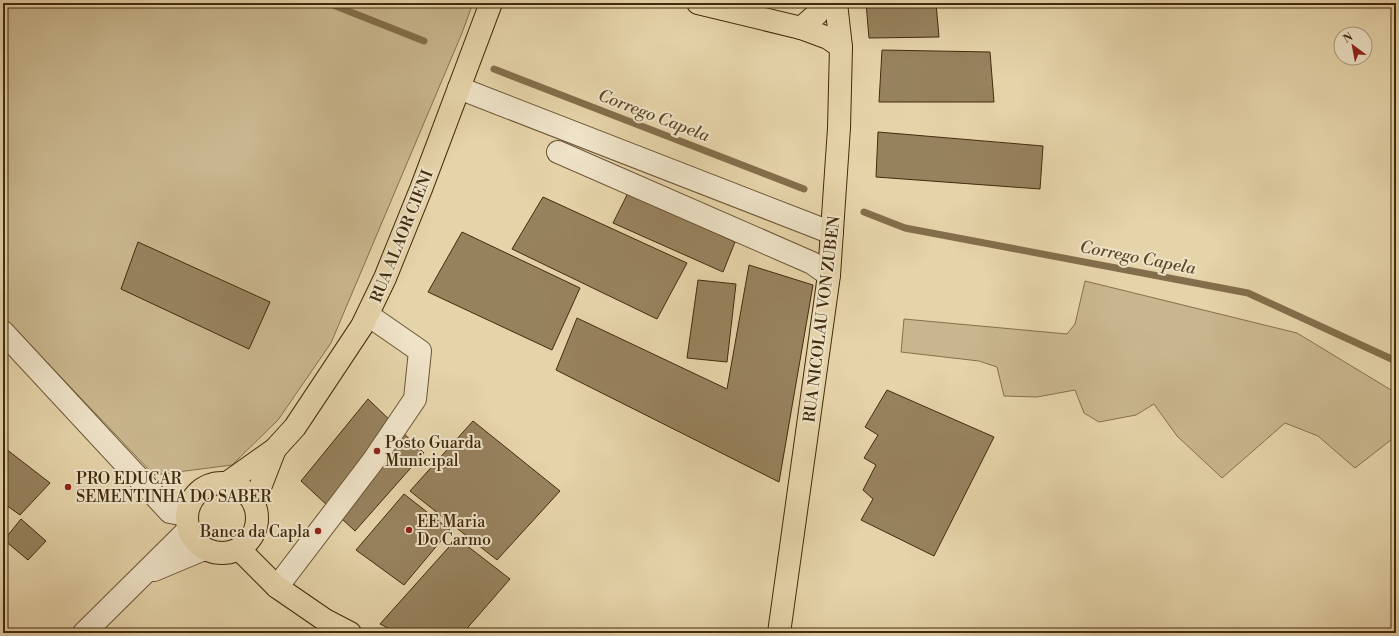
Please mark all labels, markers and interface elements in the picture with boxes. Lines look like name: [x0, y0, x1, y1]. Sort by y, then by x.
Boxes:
north arrow: [1333, 26, 1373, 66]
text: N: [1341, 30, 1356, 47]
water label: Corrego Capela: [595, 85, 713, 147]
street label: RUA ALAOR CIENI: [366, 167, 438, 306]
street label: RUA NICOLAU VON ZUBEN: [799, 215, 845, 423]
water label: Corrego Capela: [1078, 236, 1198, 280]
place label: Posto Guarda Municipal: [385, 433, 483, 471]
marker: Posto Guarda Municipal: [372, 446, 382, 456]
place label: PRO EDUCAR SEMENTINHA DO SABER: [76, 469, 272, 507]
marker: PRO EDUCAR SEMENTINHA DO SABER: [63, 482, 73, 492]
place label: EE Maria Do Carmo: [417, 512, 491, 550]
place label: Banca da Capla: [199, 522, 311, 542]
marker: EE Maria Do Carmo: [404, 525, 414, 535]
marker: Banca da Capla: [313, 526, 323, 536]

